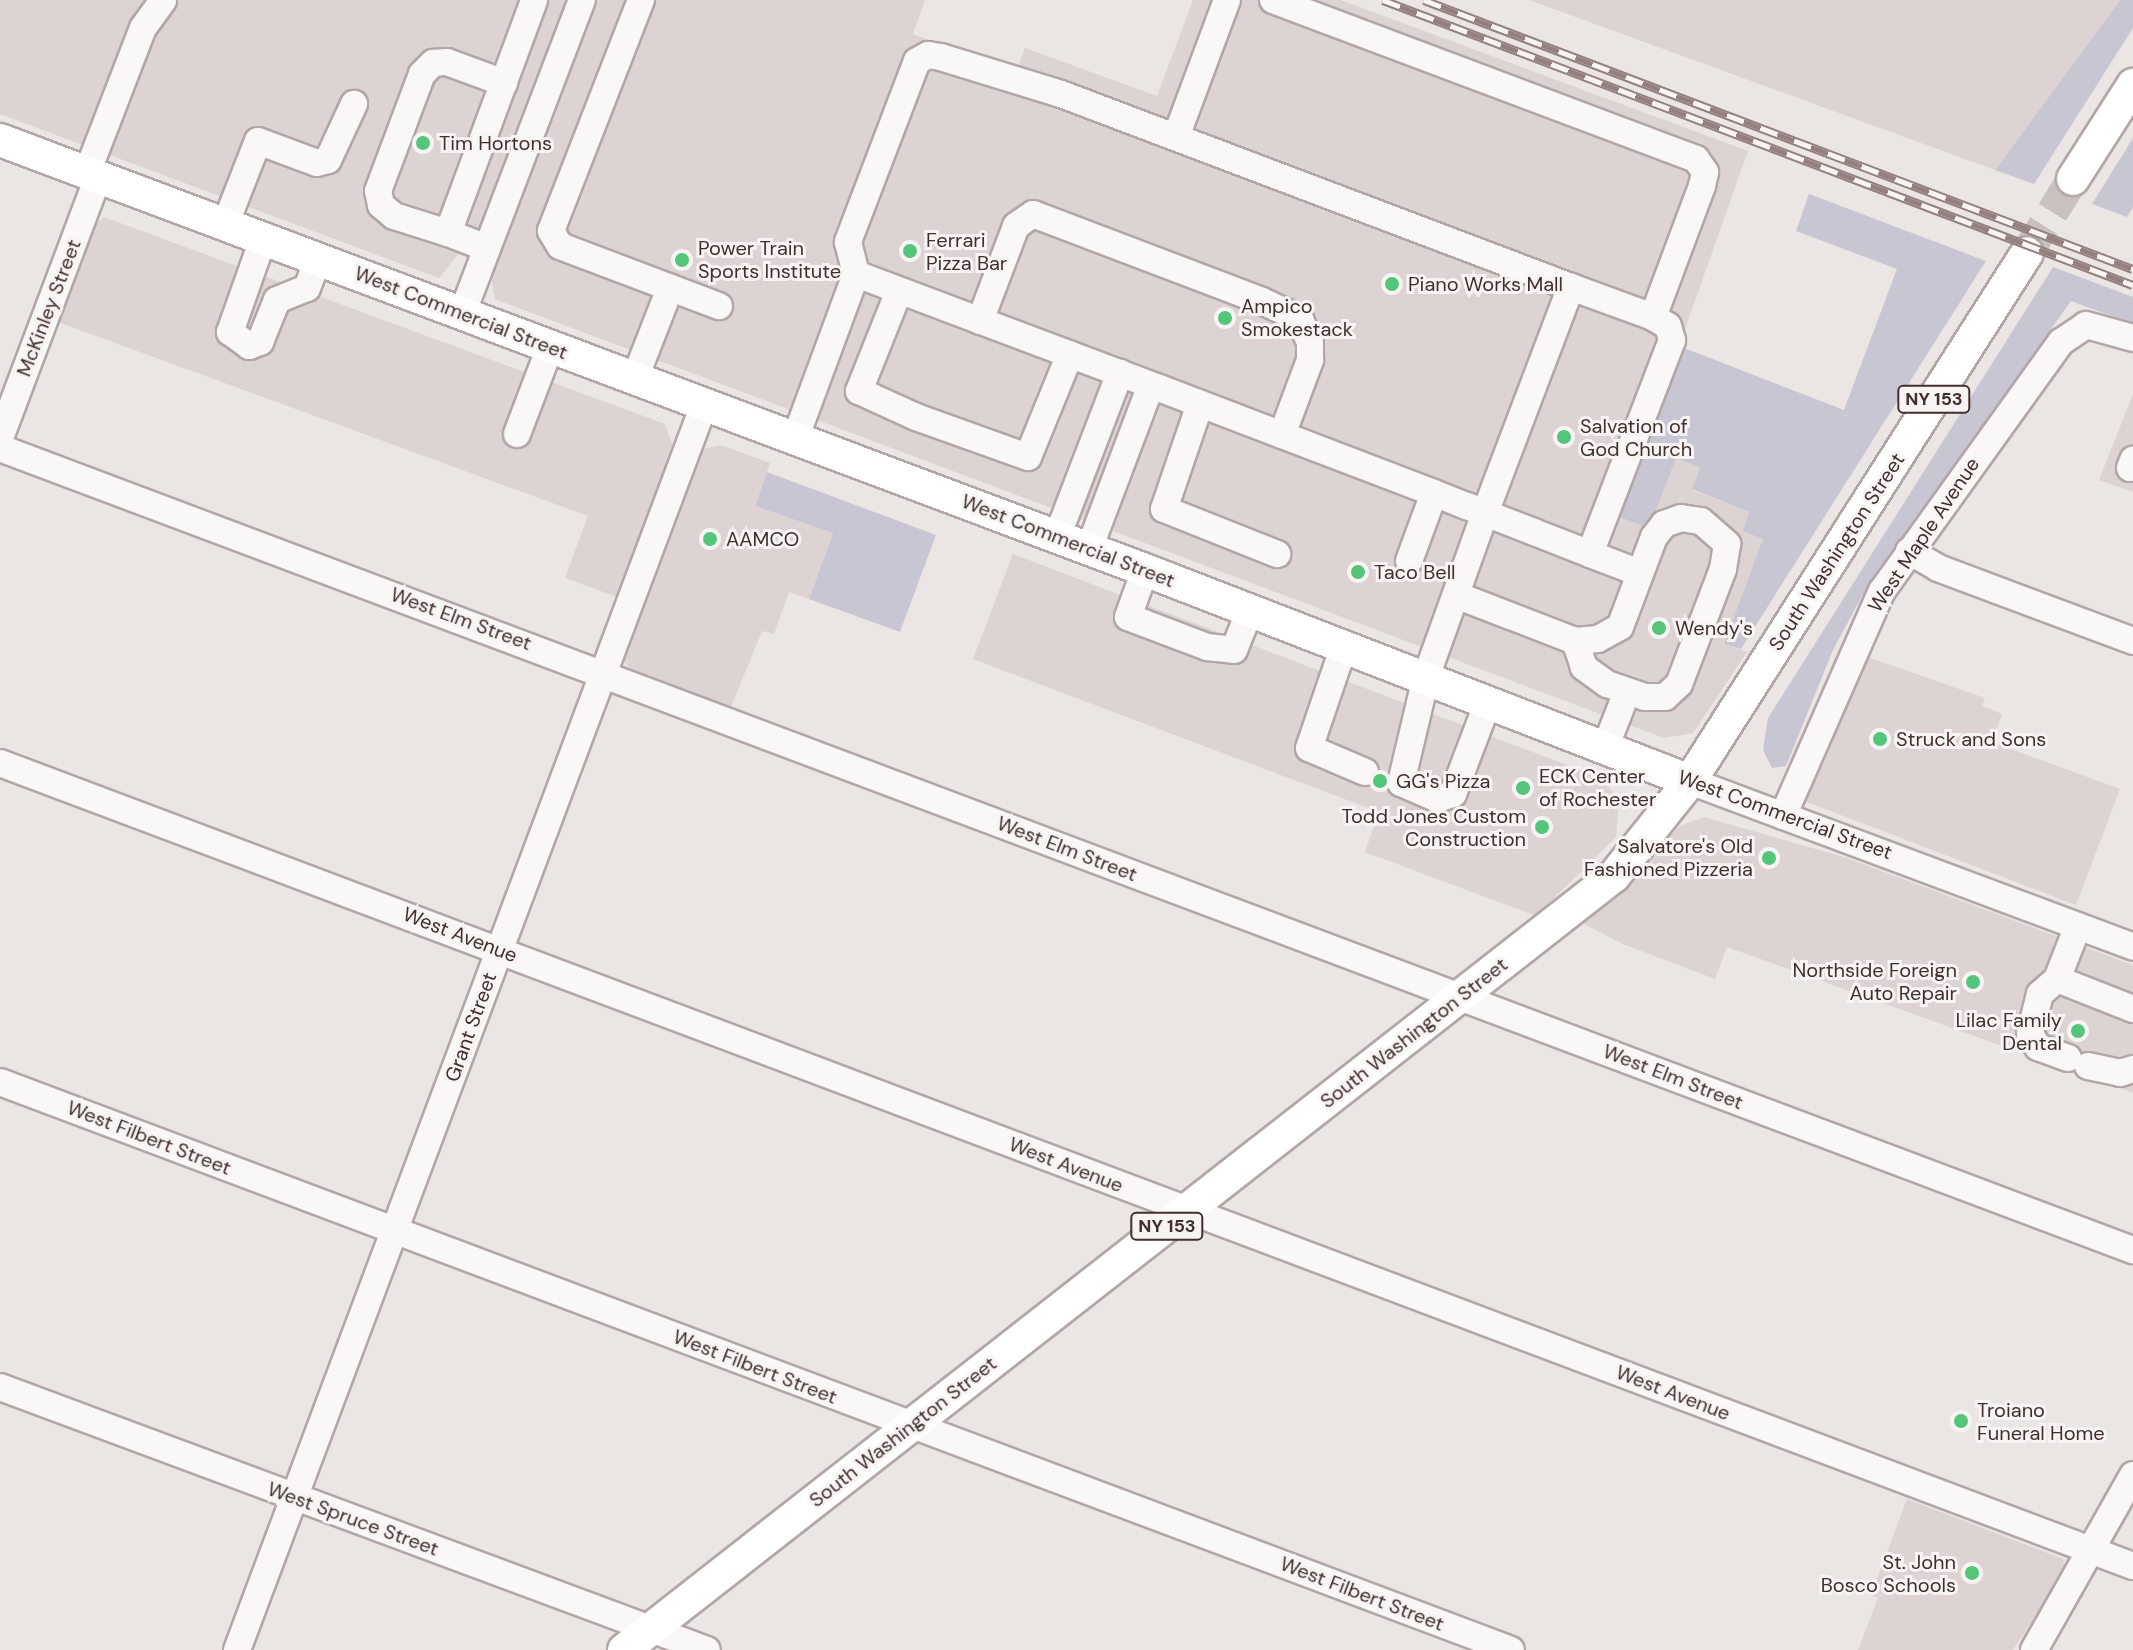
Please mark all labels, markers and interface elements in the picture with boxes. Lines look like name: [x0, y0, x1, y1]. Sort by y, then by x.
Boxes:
place label: Tim Hortons: [439, 131, 552, 155]
marker: Tim Hortons: [414, 134, 432, 152]
place label: Ferrari Pizza Bar: [926, 228, 1007, 275]
street label: McKinley Street: [12, 236, 86, 380]
place label: Power Train Sports Institute: [698, 236, 841, 283]
marker: Ferrari Pizza Bar: [901, 242, 919, 260]
marker: Power Train Sports Institute: [673, 251, 691, 269]
street label: West Commercial Street: [351, 261, 571, 365]
place label: Piano Works Mall: [1408, 272, 1563, 296]
marker: Piano Works Mall: [1383, 275, 1401, 293]
place label: Ampico Smokestack: [1241, 294, 1353, 341]
marker: Ampico Smokestack: [1216, 309, 1234, 327]
road number: NY 153: [1896, 385, 1972, 413]
place label: Salvation of God Church: [1580, 414, 1692, 461]
marker: Salvation of God Church: [1555, 428, 1573, 446]
street label: South Washington Street: [1764, 449, 1910, 655]
street label: West Maple Avenue: [1863, 453, 1985, 617]
street label: West Commercial Street: [958, 489, 1178, 593]
place label: AAMCO: [726, 527, 799, 551]
marker: AAMCO: [701, 530, 719, 548]
place label: Taco Bell: [1374, 560, 1456, 584]
marker: Taco Bell: [1349, 563, 1367, 581]
street label: West Elm Street: [387, 582, 535, 656]
place label: Wendy's: [1675, 616, 1753, 640]
marker: Wendy's: [1650, 619, 1668, 637]
place label: Struck and Sons: [1896, 727, 2046, 751]
marker: Struck and Sons: [1871, 730, 1889, 748]
place label: ECK Center of Rochester: [1539, 764, 1656, 811]
street label: West Commercial Street: [1675, 765, 1895, 865]
place label: GG's Pizza: [1396, 769, 1490, 793]
marker: GG's Pizza: [1371, 772, 1389, 790]
marker: ECK Center of Rochester: [1514, 779, 1532, 797]
place label: Todd Jones Custom Construction: [1342, 804, 1526, 851]
street label: West Elm Street: [994, 811, 1140, 887]
marker: Todd Jones Custom Construction: [1533, 818, 1551, 836]
place label: Salvatore's Old Fashioned Pizzeria: [1584, 834, 1753, 881]
marker: Salvatore's Old Fashioned Pizzeria: [1760, 849, 1778, 867]
street label: West Avenue: [399, 902, 521, 968]
street label: South Washington Street: [1316, 953, 1512, 1113]
place label: Northside Foreign Auto Repair: [1793, 958, 1957, 1005]
street label: Grant Street: [440, 969, 502, 1085]
marker: Northside Foreign Auto Repair: [1964, 973, 1982, 991]
place label: Lilac Family Dental: [1955, 1008, 2062, 1055]
marker: Lilac Family Dental: [2069, 1022, 2087, 1040]
street label: West Elm Street: [1600, 1039, 1746, 1115]
street label: West Filbert Street: [64, 1096, 234, 1180]
street label: West Avenue: [1005, 1132, 1127, 1198]
road number: NY 153: [1129, 1212, 1205, 1240]
street label: West Filbert Street: [670, 1325, 840, 1409]
street label: South Washington Street: [805, 1352, 1001, 1512]
street label: West Avenue: [1612, 1360, 1734, 1426]
place label: Troiano Funeral Home: [1977, 1398, 2105, 1445]
marker: Troiano Funeral Home: [1952, 1412, 1970, 1430]
street label: West Spruce Street: [264, 1477, 442, 1561]
place label: St. John Bosco Schools: [1821, 1550, 1956, 1597]
street label: West Filbert Street: [1277, 1552, 1447, 1636]
marker: St. John Bosco Schools: [1963, 1564, 1981, 1582]

